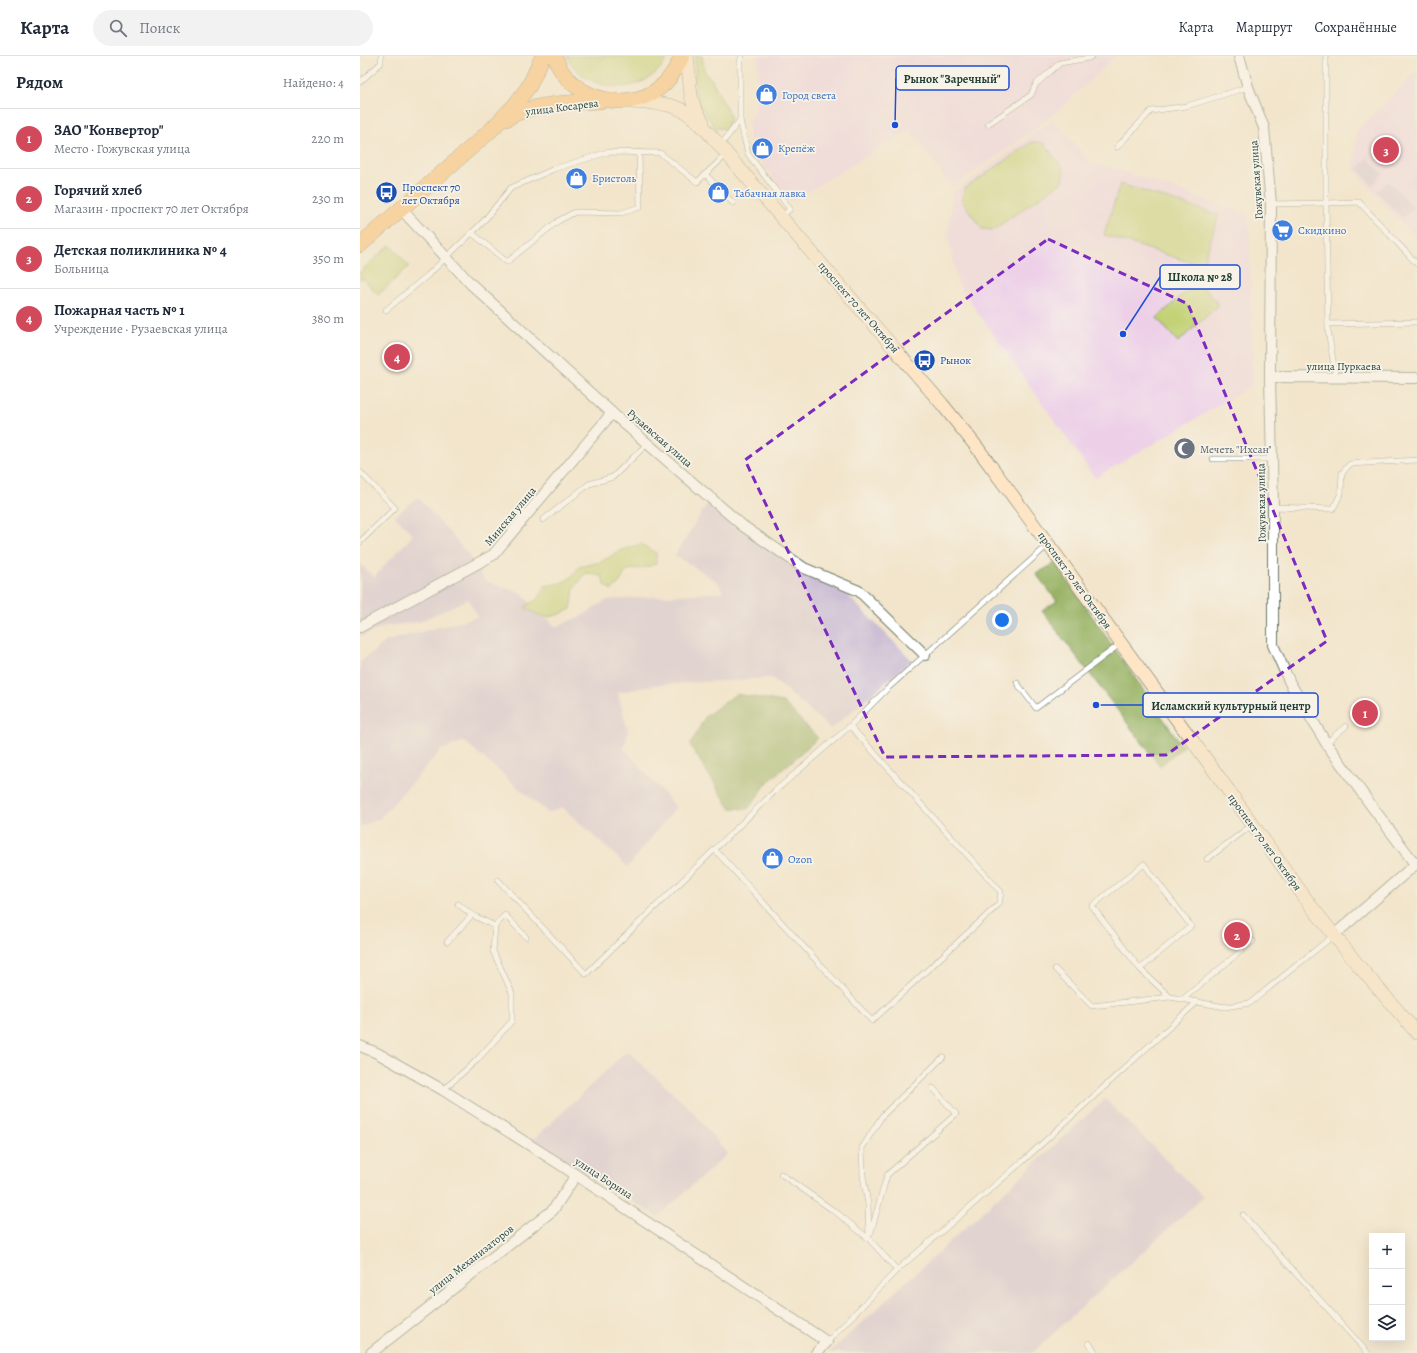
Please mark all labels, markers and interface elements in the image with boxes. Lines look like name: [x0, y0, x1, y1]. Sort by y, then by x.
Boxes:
search box: [93, 10, 373, 46]
text: Карта: [20, 15, 69, 41]
icon: search: [107, 17, 129, 39]
text: Поиск: [139, 18, 180, 38]
text: Карта: [1179, 18, 1214, 37]
text: Маршрут: [1236, 18, 1292, 37]
text: Сохранённые: [1314, 18, 1397, 37]
callout: Рынок "Заречный": [896, 66, 1009, 90]
text: Рядом: [16, 71, 63, 94]
text: Рынок "Заречный": [904, 71, 1001, 87]
text: Найдено: 4: [283, 74, 344, 91]
shop icon: Город света: [754, 82, 780, 108]
place label: Город света: [782, 88, 837, 103]
street label: улица Косарева: [524, 95, 600, 120]
text: ЗАО "Конвертор": [54, 120, 164, 140]
text: 1: [27, 130, 31, 147]
text: 220 m: [311, 130, 344, 147]
shop icon: Крепёж: [749, 135, 775, 161]
pin: 3: [1373, 135, 1399, 165]
street label: Гожувская улица: [1246, 139, 1267, 220]
text: Место · Гожувская улица: [54, 140, 190, 157]
place label: Крепёж: [778, 141, 816, 156]
shop icon: Бристоль: [564, 165, 590, 191]
place label: Бристоль: [592, 171, 636, 186]
text: Горячий хлеб: [54, 180, 142, 200]
bus stop icon: Проспект 70 лет Октября: [374, 180, 400, 206]
place label: Проспект 70 лет Октября: [402, 180, 461, 208]
shop icon: Табачная лавка: [705, 180, 731, 206]
place label: Табачная лавка: [734, 186, 807, 201]
text: 2: [26, 190, 32, 207]
text: 230 m: [312, 190, 344, 207]
text: Магазин · проспект 70 лет Октября: [54, 200, 249, 217]
supermarket icon: Скидкино: [1270, 217, 1296, 243]
place label: Скидкино: [1298, 223, 1347, 238]
text: Детская поликлиника № 4: [54, 240, 227, 260]
text: 3: [26, 250, 32, 267]
text: 350 m: [313, 250, 344, 267]
street label: проспект 70 лет Октября: [815, 258, 903, 356]
text: Больница: [54, 260, 109, 277]
callout: Школа № 28: [1160, 265, 1240, 289]
text: Школа № 28: [1168, 269, 1232, 285]
text: Пожарная часть № 1: [54, 300, 185, 320]
text: 4: [26, 310, 32, 327]
text: 380 m: [312, 310, 344, 327]
text: Учреждение · Рузаевская улица: [54, 320, 228, 337]
pin: 4: [384, 342, 410, 372]
bus stop icon: Рынок: [911, 347, 937, 373]
place label: Рынок: [940, 353, 971, 368]
street label: улица Пуркаева: [1306, 359, 1382, 374]
street label: Рузаевская улица: [624, 406, 696, 472]
mosque icon: Мечеть "Ихсан": [1172, 436, 1198, 462]
place label: Мечеть "Ихсан": [1200, 442, 1272, 457]
street label: Гожувская улица: [1253, 462, 1270, 543]
street label: Минская улица: [481, 483, 540, 549]
street label: проспект 70 лет Октября: [1034, 529, 1115, 632]
your location: [992, 610, 1012, 630]
callout: Исламский культурный центр: [1143, 693, 1318, 717]
text: Исламский культурный центр: [1151, 698, 1311, 714]
pin: 1: [1352, 698, 1378, 728]
street label: проспект 70 лет Октября: [1224, 791, 1305, 894]
shop icon: Ozon: [760, 846, 786, 872]
place label: Ozon: [788, 852, 812, 867]
pin: 2: [1224, 920, 1250, 950]
street label: улица Борина: [571, 1154, 636, 1203]
street label: улица Механизаторов: [425, 1221, 517, 1298]
map controls: [1369, 1233, 1405, 1341]
button: +: [1369, 1233, 1405, 1269]
button: −: [1369, 1269, 1405, 1305]
button: layers: [1369, 1305, 1405, 1341]

